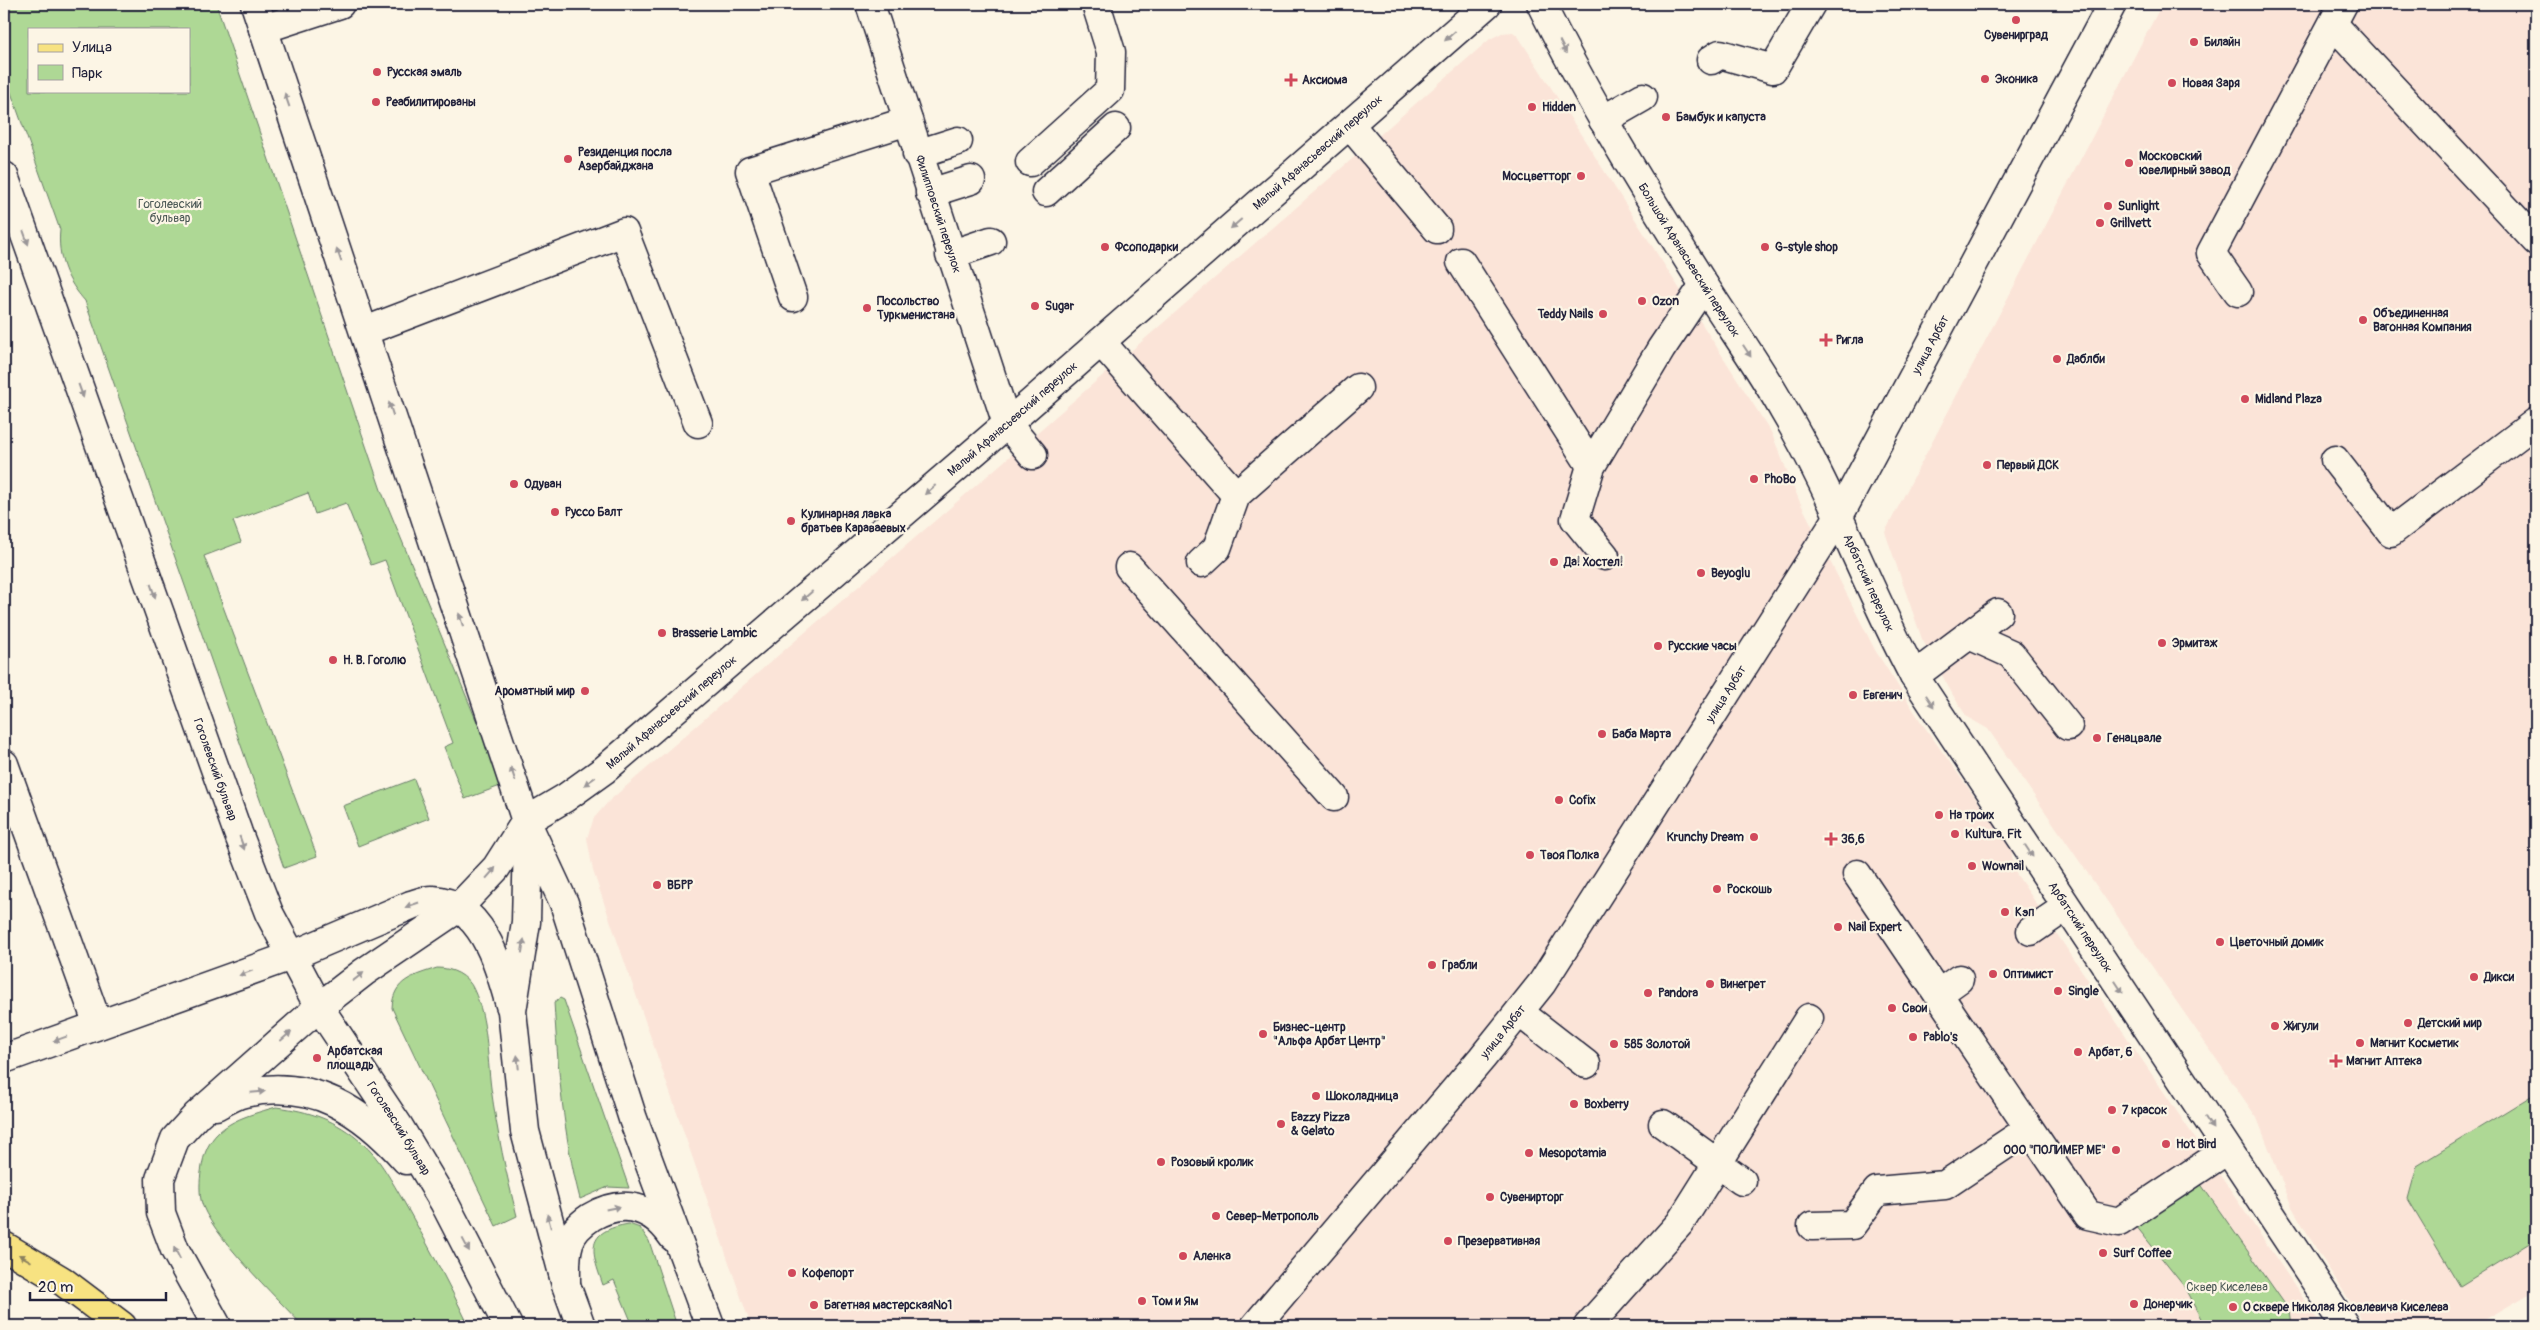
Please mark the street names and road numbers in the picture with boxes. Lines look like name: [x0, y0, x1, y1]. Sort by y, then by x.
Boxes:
street label: Малый Афанасьевский переулок: [1250, 92, 1386, 213]
street label: Филипповский переулок: [912, 153, 964, 275]
street label: Большой Афанасьевский переулок: [1634, 180, 1743, 340]
street label: улица Арбат: [1909, 313, 1953, 378]
street label: Малый Афанасьевский переулок: [945, 359, 1081, 480]
street label: Арбатский переулок: [1840, 532, 1897, 634]
street label: Малый Афанасьевский переулок: [603, 652, 740, 773]
street label: улица Арбат: [1702, 663, 1750, 726]
street label: Гоголевский бульвар: [190, 716, 240, 823]
street label: Арбатский переулок: [2045, 879, 2116, 976]
street label: улица Арбат: [1477, 1002, 1529, 1063]
street label: Гоголевский бульвар: [363, 1079, 434, 1179]

